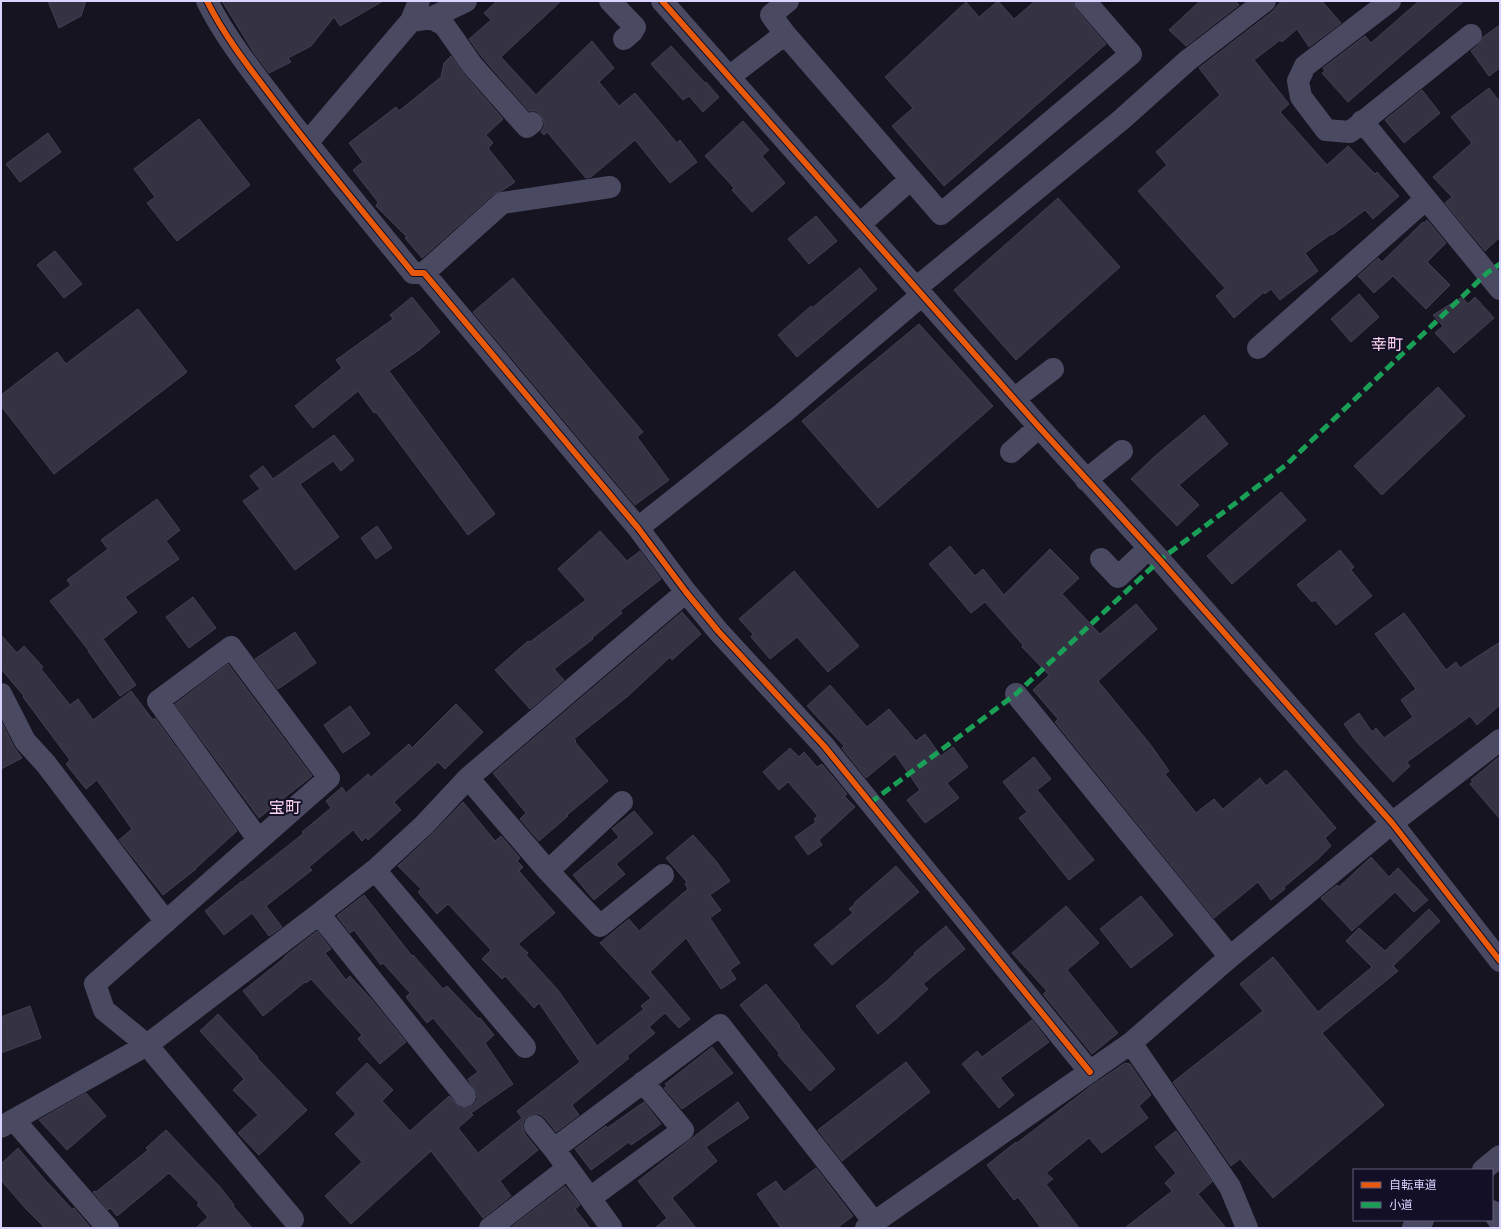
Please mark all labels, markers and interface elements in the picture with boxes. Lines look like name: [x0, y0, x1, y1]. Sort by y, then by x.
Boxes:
district label: 幸町: [1371, 335, 1403, 354]
district label: 宝町: [269, 798, 301, 817]
legend: [1353, 1169, 1493, 1221]
text: 自転車道: [1389, 1177, 1437, 1192]
text: 小道: [1389, 1197, 1413, 1212]

